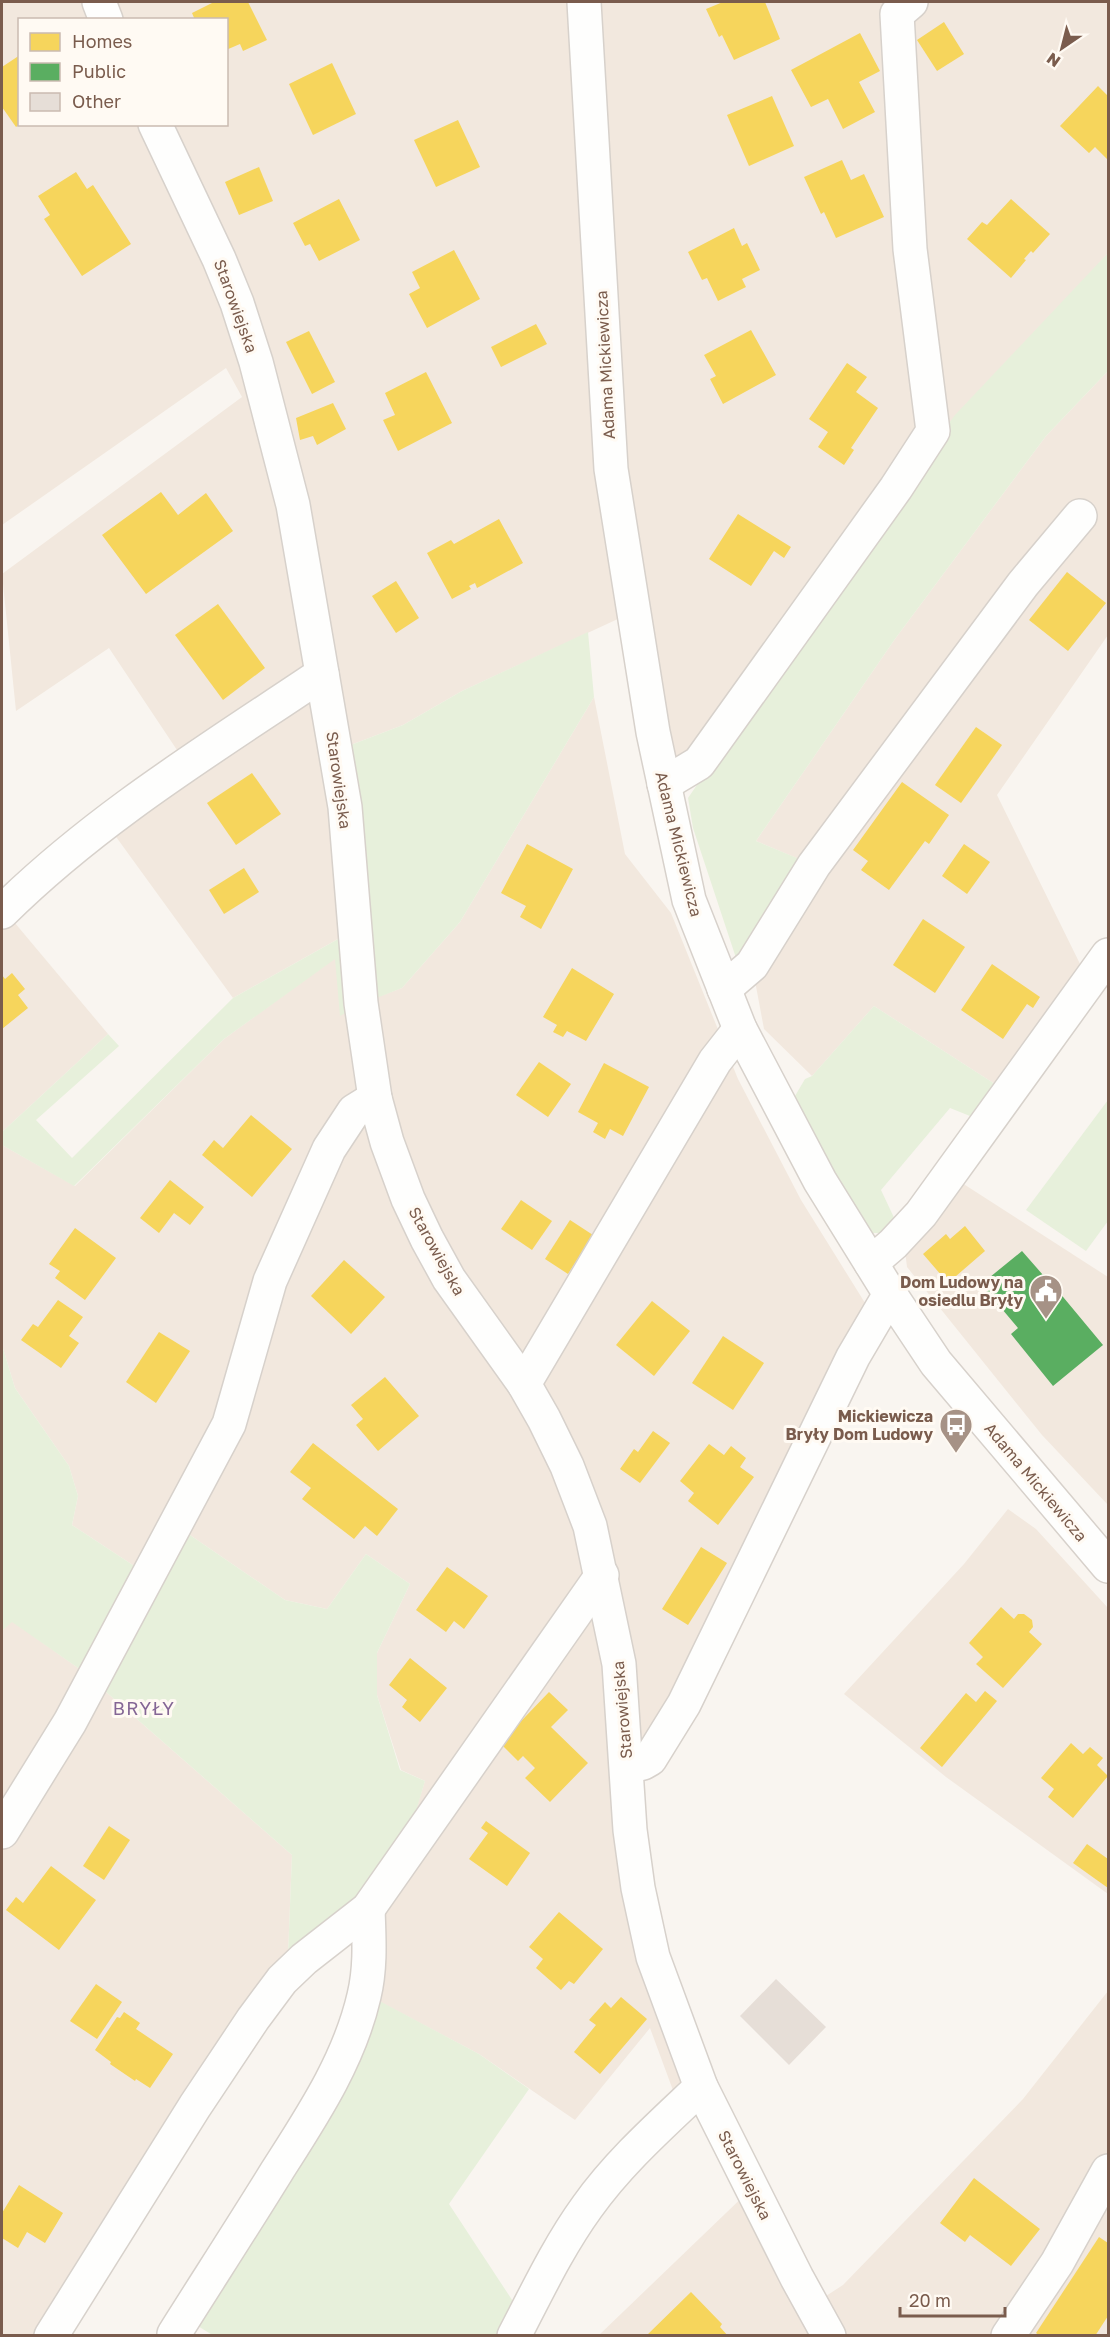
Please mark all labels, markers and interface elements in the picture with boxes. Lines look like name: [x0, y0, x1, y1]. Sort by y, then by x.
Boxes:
legend: [18, 18, 228, 126]
north arrow: [1032, 18, 1092, 78]
text: Homes: [72, 30, 132, 52]
text: N: [1043, 49, 1064, 72]
text: Public: [72, 60, 126, 82]
text: Other: [72, 90, 121, 112]
street label: Starowiejska: [210, 256, 262, 356]
street label: Adama Mickiewicza: [591, 290, 619, 440]
street label: Starowiejska: [322, 730, 356, 830]
street label: Adama Mickiewicza: [651, 769, 707, 919]
street label: Starowiejska: [404, 1203, 470, 1299]
place label: Dom Ludowy na osiedlu Bryły: [900, 1272, 1023, 1310]
public building icon: Dom Ludowy na osiedlu Bryły: [1028, 1273, 1064, 1320]
place label: Mickiewicza Bryły Dom Ludowy: [785, 1406, 933, 1444]
bus stop icon: Mickiewicza Bryły Dom Ludowy: [938, 1407, 974, 1454]
street label: Adama Mickiewicza: [980, 1418, 1092, 1546]
street label: Starowiejska: [608, 1660, 636, 1760]
district label: BRYŁY: [113, 1697, 175, 1719]
street label: Starowiejska: [714, 2127, 776, 2223]
scale bar: [900, 2280, 1005, 2318]
text: 20 m: [909, 2289, 951, 2311]

